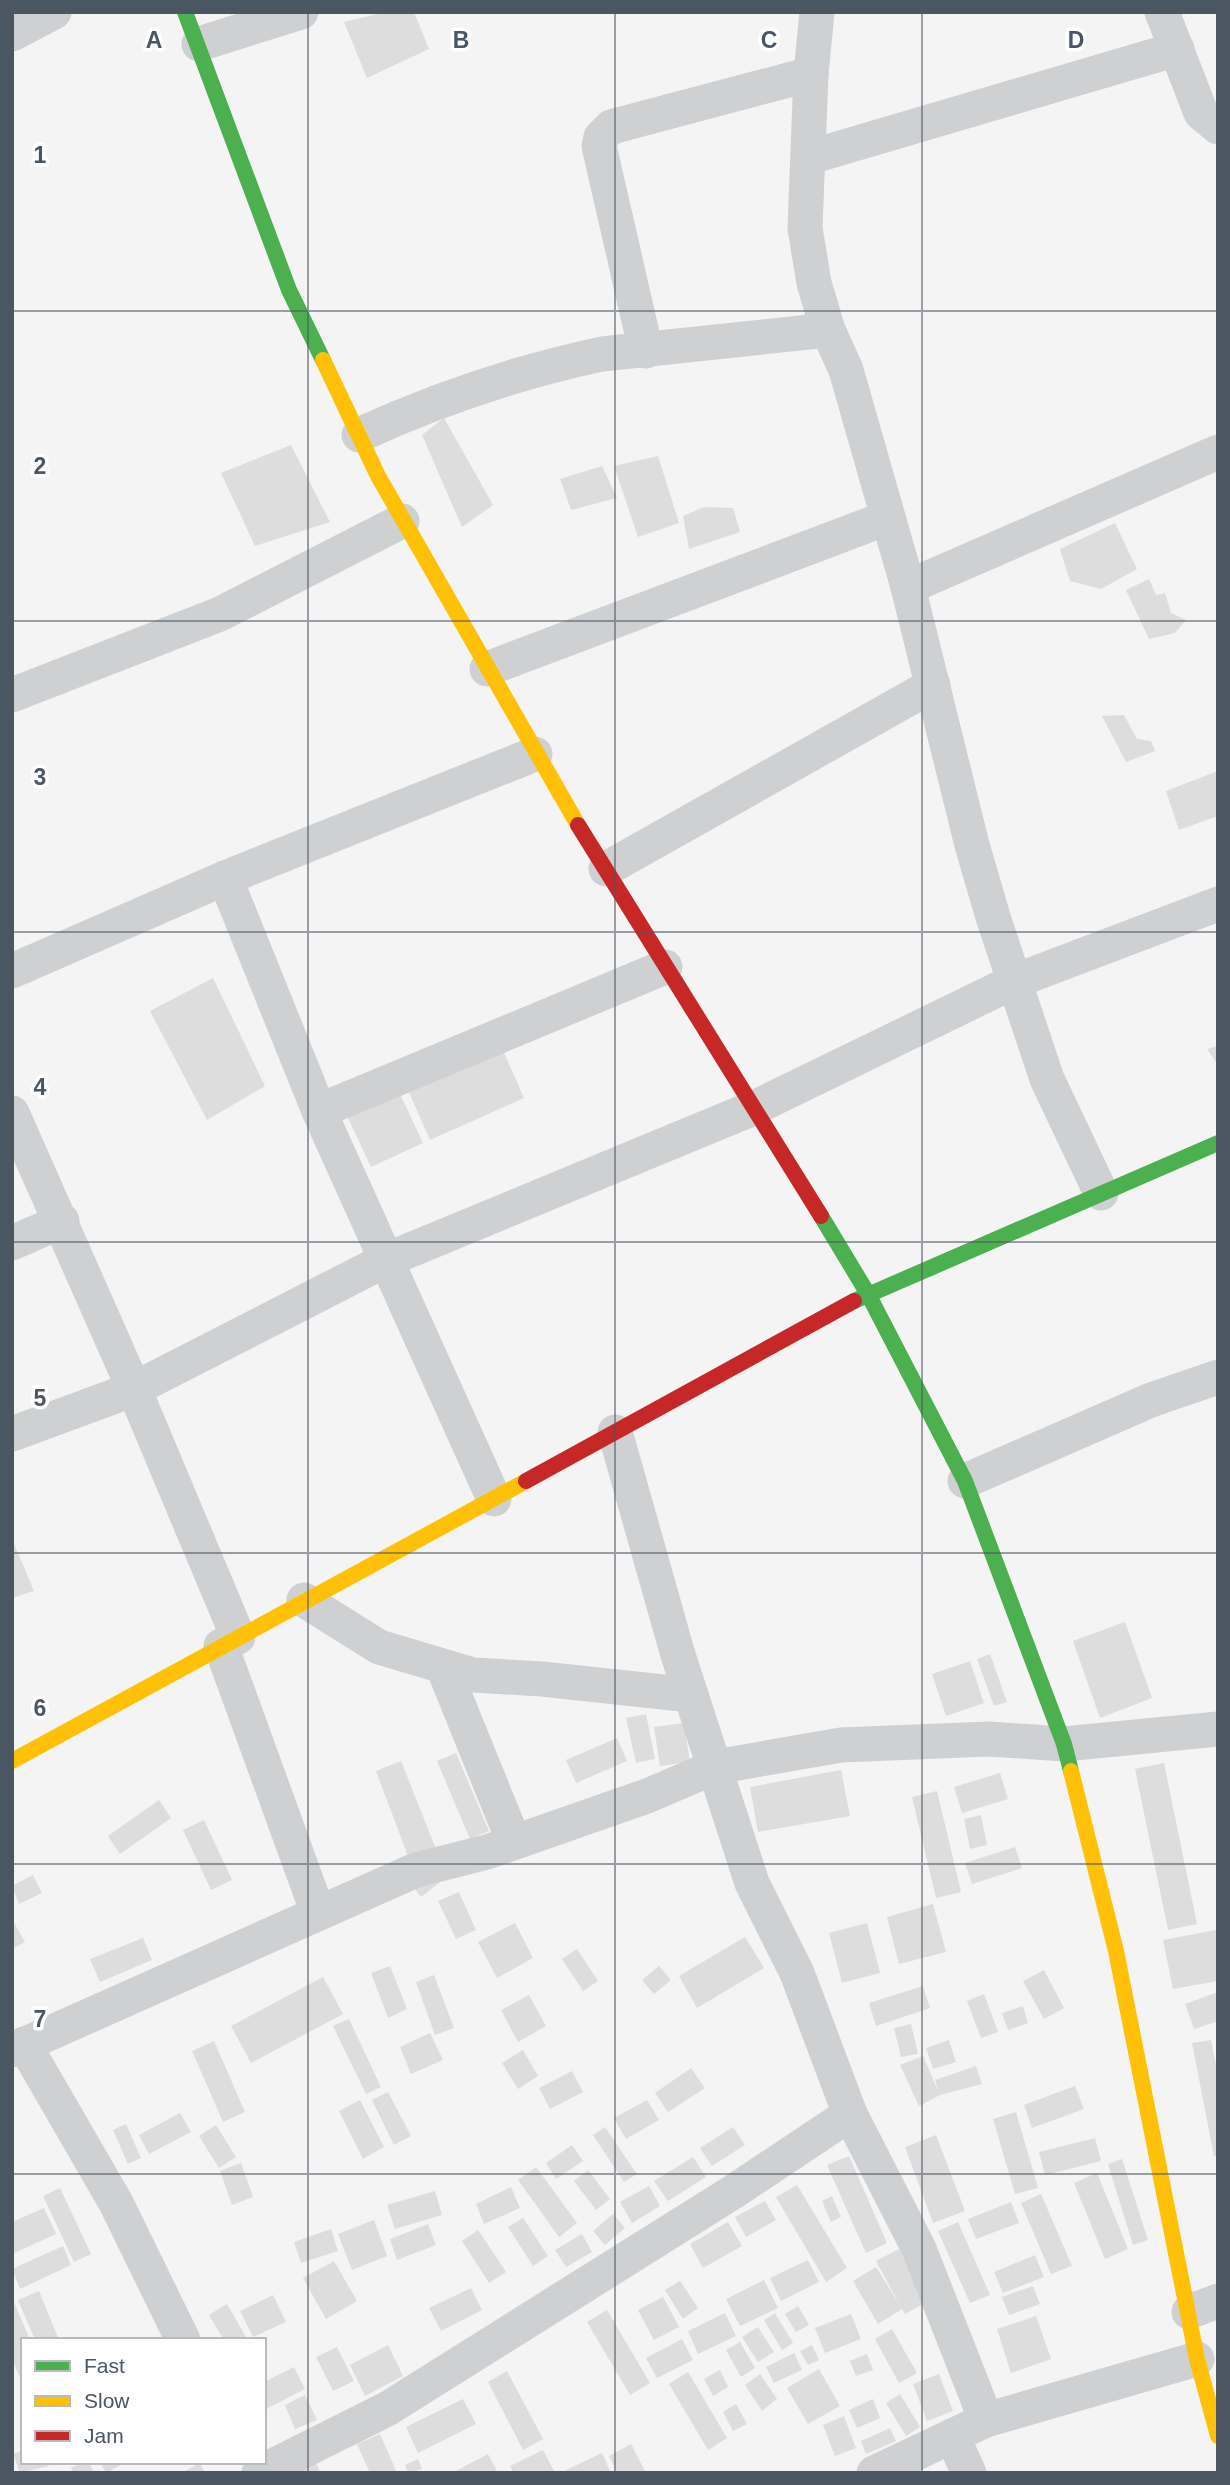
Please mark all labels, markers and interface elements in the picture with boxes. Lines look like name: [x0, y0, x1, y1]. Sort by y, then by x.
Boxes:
text: A: [146, 27, 162, 53]
text: B: [453, 27, 469, 53]
text: C: [761, 27, 777, 53]
text: D: [1068, 27, 1084, 53]
text: 1: [34, 142, 47, 168]
text: 2: [34, 453, 46, 479]
text: 3: [34, 764, 46, 790]
text: 4: [34, 1074, 47, 1100]
text: 5: [34, 1385, 47, 1411]
text: 6: [34, 1695, 46, 1721]
text: 7: [34, 2006, 46, 2032]
legend: [21, 2338, 266, 2464]
text: Fast: [84, 2354, 125, 2377]
text: Slow: [84, 2389, 130, 2412]
text: Jam: [84, 2424, 124, 2447]

